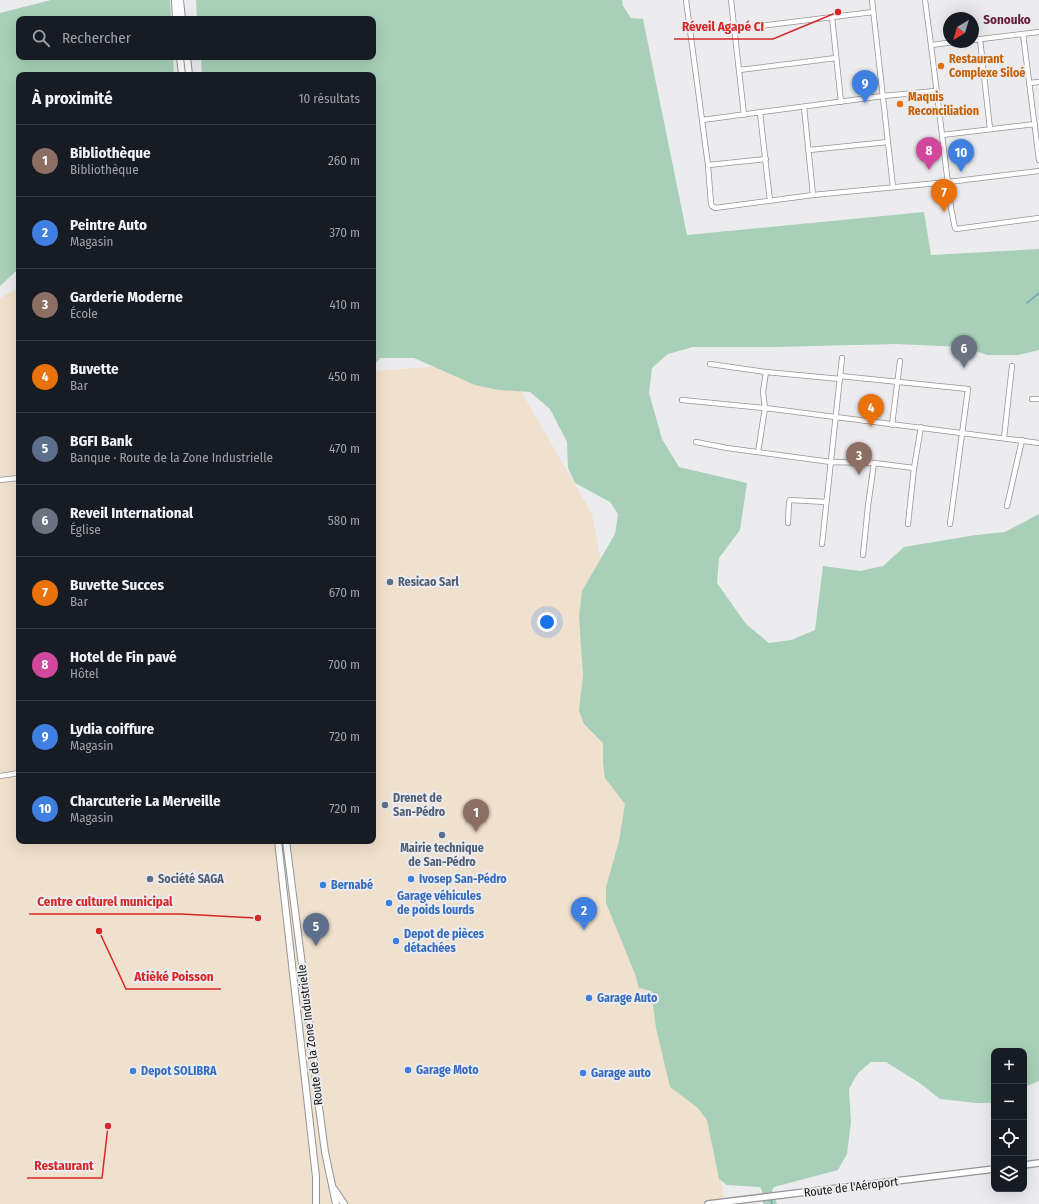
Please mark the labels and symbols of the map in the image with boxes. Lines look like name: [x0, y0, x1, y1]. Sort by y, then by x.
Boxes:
north arrow: [943, 12, 979, 48]
district label: Sonouko: [983, 12, 1031, 27]
callout: Réveil Agapé CI: [674, 14, 773, 39]
text: Réveil Agapé CI: [682, 19, 764, 34]
place label: Restaurant Complexe Siloé: [949, 52, 1025, 80]
marker: Restaurant Complexe Siloé: [936, 61, 946, 71]
pin: 9: [852, 70, 878, 103]
place label: Maquis Reconciliation: [908, 90, 979, 118]
marker: Maquis Reconciliation: [895, 99, 905, 109]
pin: 8: [916, 137, 942, 170]
pin: 10: [948, 139, 974, 172]
pin: 7: [931, 179, 957, 212]
pin: 6: [951, 335, 977, 368]
pin: 4: [858, 394, 884, 427]
pin: 3: [846, 442, 872, 475]
place label: Resicao Sarl: [398, 575, 460, 589]
marker: Resicao Sarl: [385, 577, 395, 587]
your location: [537, 612, 557, 632]
place label: Drenet de San-Pédro: [393, 791, 446, 819]
pin: 1: [463, 799, 489, 832]
marker: Drenet de San-Pédro: [380, 800, 390, 810]
marker: Mairie technique de San-Pédro: [437, 830, 447, 840]
place label: Mairie technique de San-Pédro: [400, 841, 484, 869]
place label: Société SAGA: [158, 872, 224, 886]
place label: Ivosep San-Pédro: [419, 872, 507, 886]
marker: Société SAGA: [145, 874, 155, 884]
marker: Ivosep San-Pédro: [406, 874, 416, 884]
place label: Bernabé: [331, 878, 373, 892]
marker: Bernabé: [318, 880, 328, 890]
callout: Centre culturel municipal: [29, 889, 181, 914]
place label: Garage véhicules de poids lourds: [397, 889, 482, 917]
text: Centre culturel municipal: [37, 894, 173, 909]
pin: 2: [571, 897, 597, 930]
marker: Garage véhicules de poids lourds: [384, 898, 394, 908]
pin: 5: [303, 913, 329, 946]
place label: Depot de pièces détachées: [404, 927, 485, 955]
marker: Depot de pièces détachées: [391, 936, 401, 946]
callout: Atièké Poisson: [126, 964, 221, 989]
street label: Route de la Zone Industrielle: [294, 964, 326, 1106]
text: Atièké Poisson: [133, 969, 214, 984]
place label: Garage Auto: [597, 991, 658, 1005]
marker: Garage Auto: [584, 993, 594, 1003]
place label: Garage Moto: [416, 1063, 479, 1077]
place label: Depot SOLIBRA: [141, 1064, 217, 1078]
marker: Garage Moto: [403, 1065, 413, 1075]
marker: Depot SOLIBRA: [128, 1066, 138, 1076]
place label: Garage auto: [591, 1066, 651, 1080]
marker: Garage auto: [578, 1068, 588, 1078]
callout: Restaurant: [27, 1153, 102, 1178]
text: Restaurant: [34, 1158, 94, 1173]
street label: Route de l'Aéroport: [803, 1174, 899, 1200]

